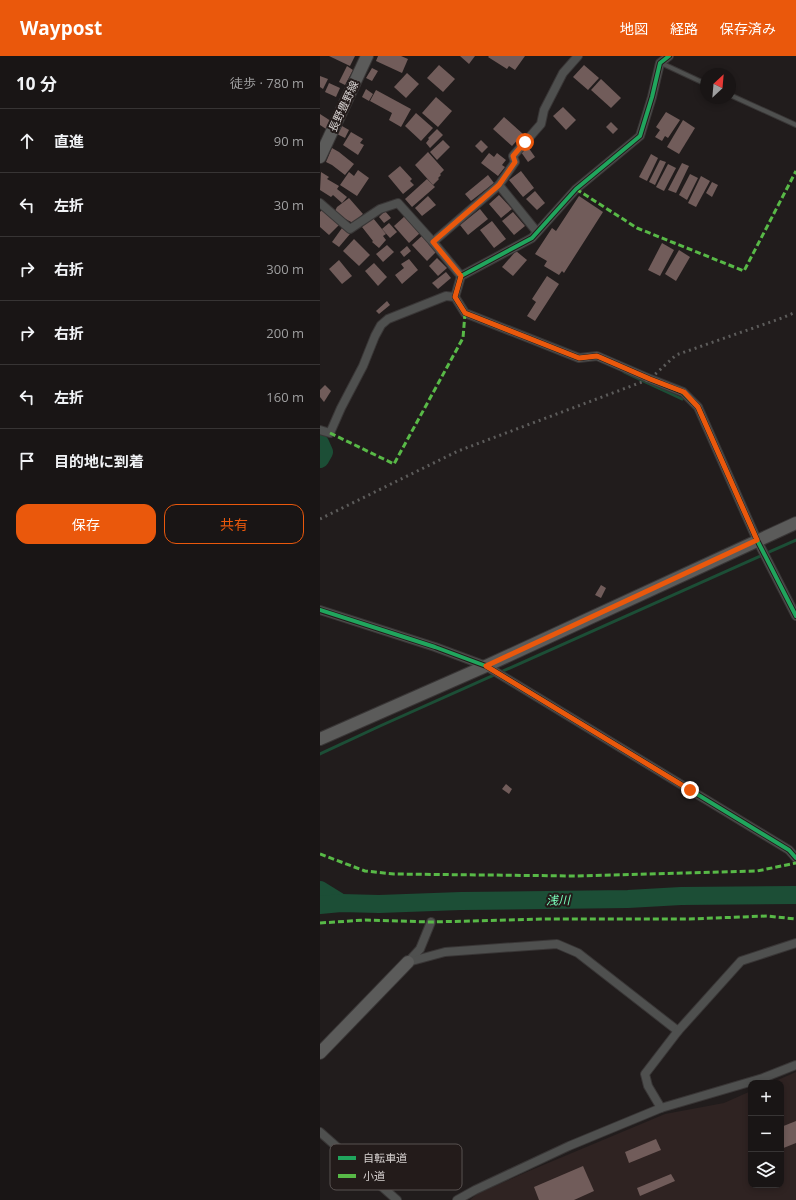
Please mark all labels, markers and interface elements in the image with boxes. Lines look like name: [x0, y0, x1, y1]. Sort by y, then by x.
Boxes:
text: Waypost: [20, 15, 102, 41]
text: 地図: [620, 19, 648, 38]
text: 経路: [670, 19, 698, 38]
text: 保存済み: [720, 19, 776, 38]
north arrow: [700, 68, 736, 104]
text: 10 分: [16, 72, 57, 95]
text: 徒歩 · 780 m: [230, 74, 304, 92]
street label: 長野豊野線: [325, 78, 361, 134]
icon: ahead: [16, 130, 38, 152]
text: 直進: [54, 131, 84, 151]
text: 90 m: [274, 132, 304, 150]
route start: [516, 133, 534, 151]
icon: left: [16, 194, 38, 216]
text: 左折: [54, 195, 84, 215]
text: 30 m: [274, 196, 304, 214]
icon: right: [16, 258, 38, 280]
text: 右折: [54, 259, 84, 279]
text: 300 m: [266, 260, 304, 278]
icon: right: [16, 322, 38, 344]
text: 右折: [54, 323, 84, 343]
text: 200 m: [266, 324, 304, 342]
icon: left: [16, 386, 38, 408]
text: 左折: [54, 387, 84, 407]
text: 160 m: [266, 388, 304, 406]
icon: arrive: [16, 450, 38, 472]
text: 目的地に到着: [54, 451, 144, 471]
button: 保存: [16, 504, 156, 544]
button: 共有: [164, 504, 304, 544]
route end: [681, 781, 699, 799]
water label: 浅川: [546, 891, 572, 909]
map controls: [748, 1080, 784, 1188]
button: +: [748, 1080, 784, 1116]
button: −: [748, 1116, 784, 1152]
legend: [330, 1144, 462, 1190]
text: 自転車道: [363, 1150, 407, 1165]
button: layers: [748, 1152, 784, 1188]
text: 小道: [363, 1168, 385, 1183]

